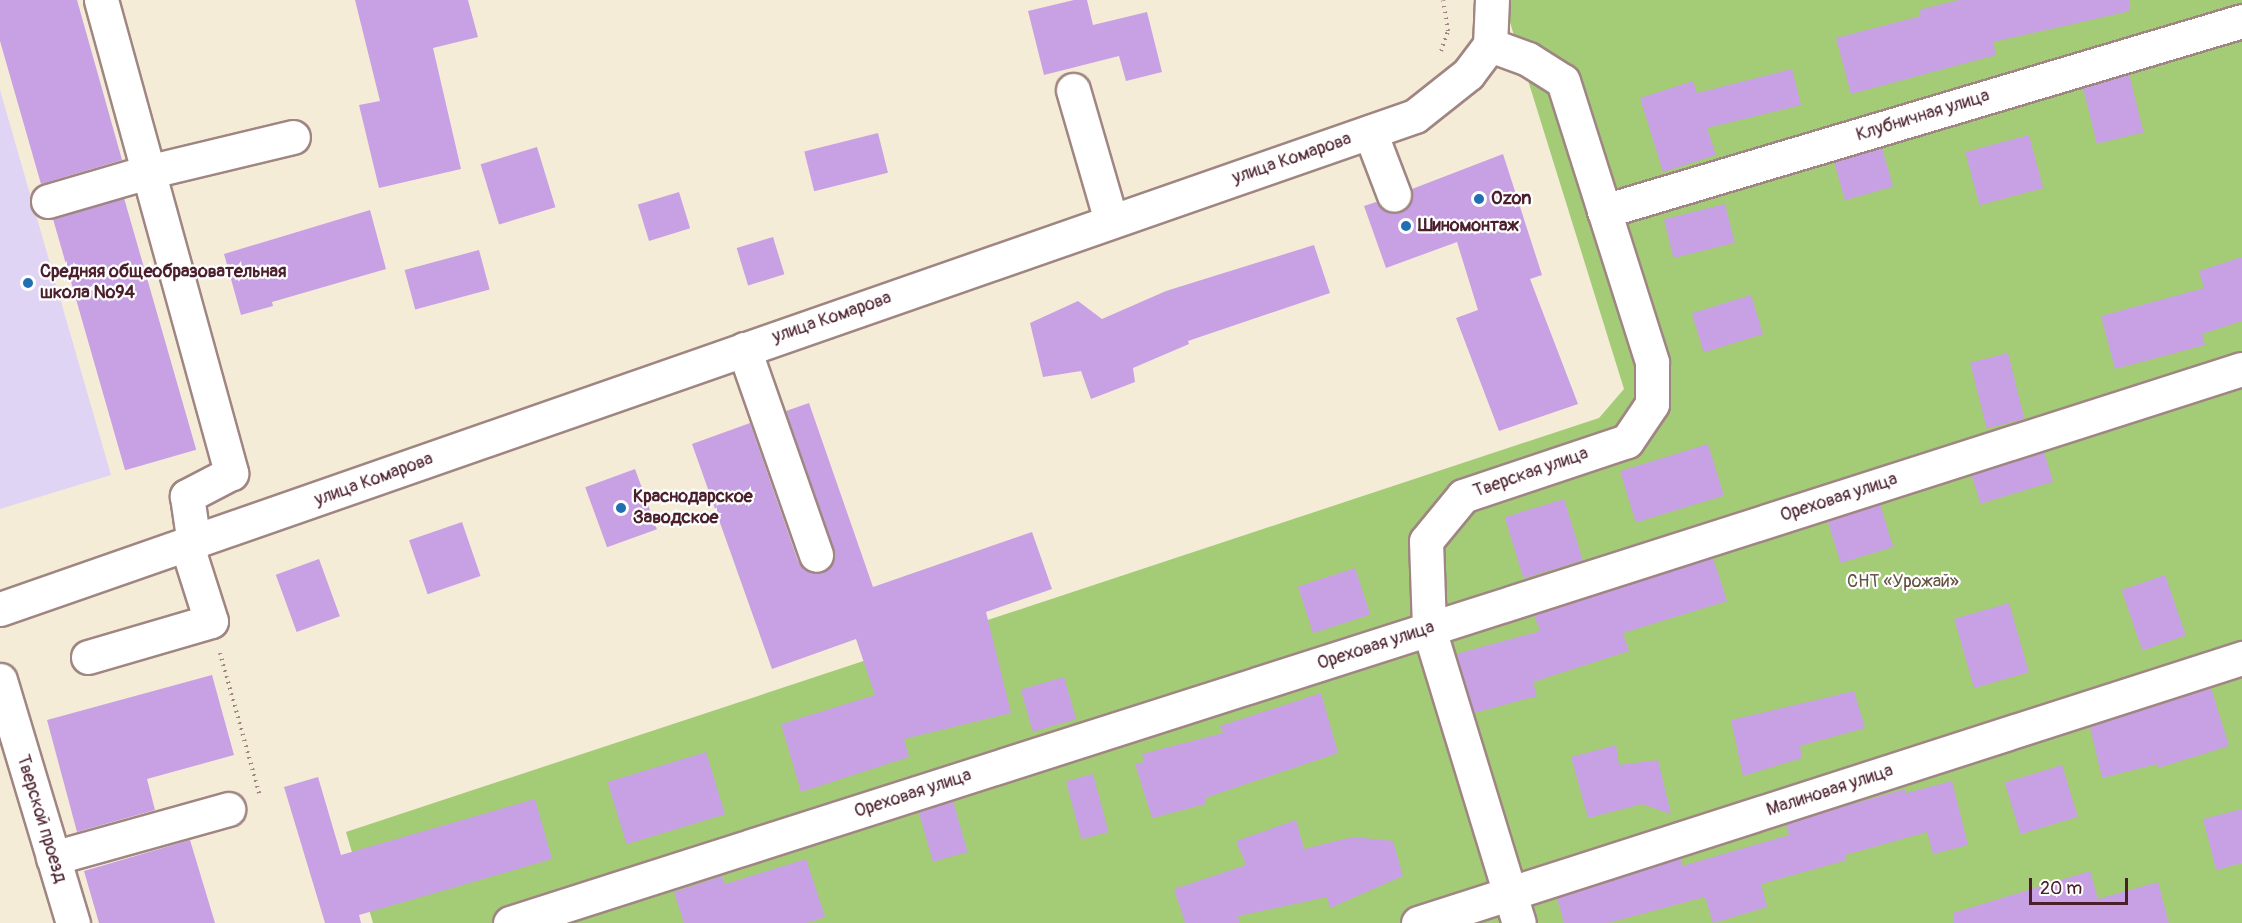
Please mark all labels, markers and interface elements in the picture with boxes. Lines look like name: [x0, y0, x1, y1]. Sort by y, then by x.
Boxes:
street label: Клубничная улица: [1854, 85, 1992, 147]
street label: улица Комарова: [1230, 129, 1354, 189]
place label: Ozon: [1491, 188, 1531, 210]
marker: Ozon: [1472, 192, 1486, 206]
place label: Шиномонтаж: [1418, 215, 1519, 237]
marker: Шиномонтаж: [1399, 219, 1413, 233]
place label: Средняя общеобразовательная школа №94: [40, 262, 286, 304]
marker: Средняя общеобразовательная школа №94: [21, 276, 35, 290]
street label: улица Комарова: [770, 288, 894, 348]
street label: Тверская улица: [1471, 443, 1591, 503]
street label: улица Комарова: [312, 449, 436, 511]
street label: Ореховая улица: [1778, 469, 1900, 527]
place label: Краснодарское Заводское: [633, 487, 753, 530]
marker: Краснодарское Заводское: [614, 501, 628, 515]
park label: СНТ «Урожай»: [1847, 571, 1959, 593]
street label: Ореховая улица: [1315, 617, 1437, 675]
street label: Тверской проезд: [11, 752, 71, 886]
street label: Малиновая улица: [1764, 760, 1896, 822]
street label: Ореховая улица: [852, 765, 974, 823]
scale bar: [2032, 866, 2131, 904]
text: 20 m: [2040, 877, 2082, 900]

